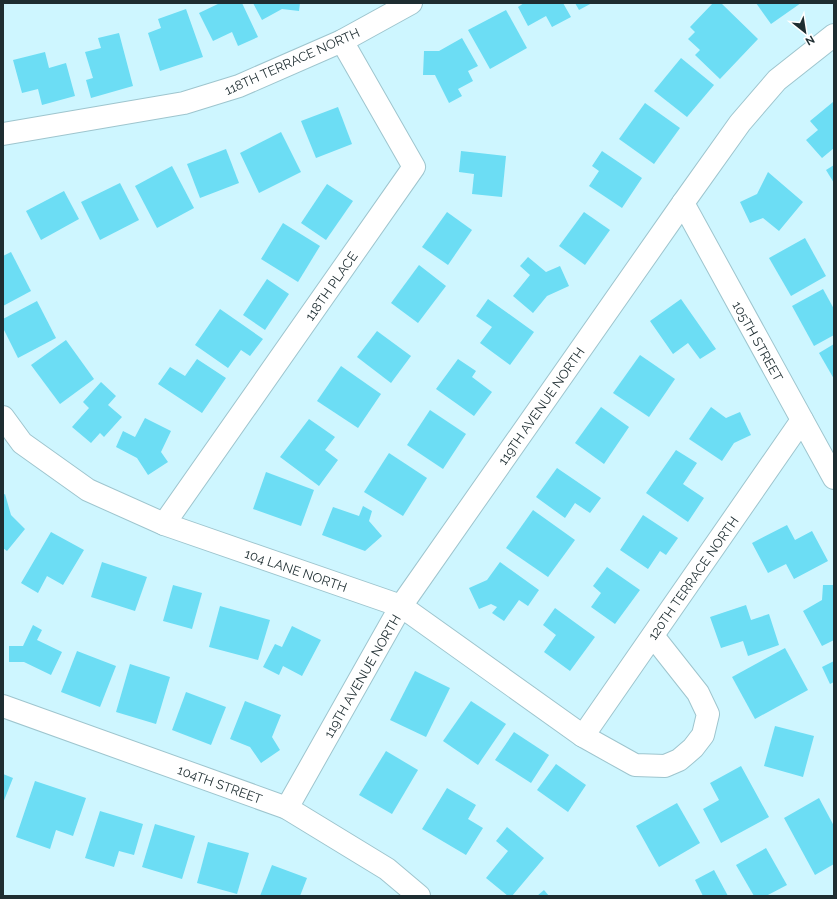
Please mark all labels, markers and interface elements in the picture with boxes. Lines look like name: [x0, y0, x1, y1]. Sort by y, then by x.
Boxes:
north arrow: [785, 12, 825, 52]
street label: 118TH TERRACE NORTH: [222, 25, 362, 98]
text: N: [803, 32, 817, 48]
street label: 118TH PLACE: [302, 249, 361, 324]
street label: 105TH STREET: [729, 299, 786, 384]
street label: 119TH AVENUE NORTH: [495, 345, 588, 468]
street label: 120TH TERRACE NORTH: [645, 514, 742, 643]
street label: 104 LANE NORTH: [243, 546, 349, 595]
street label: 119TH AVENUE NORTH: [321, 612, 404, 741]
street label: 104TH STREET: [176, 762, 264, 807]

